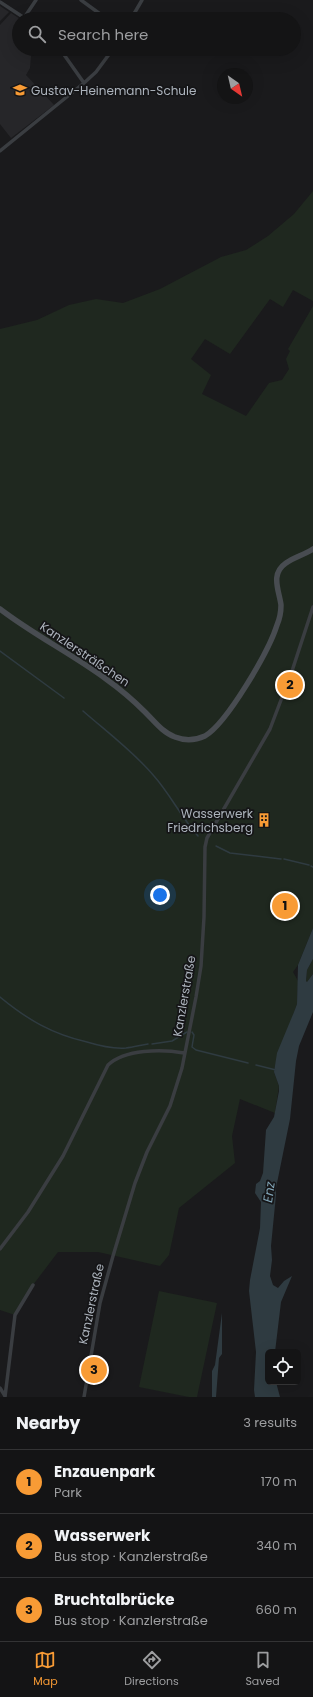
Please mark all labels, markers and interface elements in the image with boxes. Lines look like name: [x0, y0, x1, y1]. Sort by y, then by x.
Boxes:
search box: [12, 12, 301, 56]
icon: search: [26, 23, 48, 45]
text: Search here: [58, 24, 148, 45]
north arrow: [217, 68, 253, 104]
school or university icon: Gustav-Heinemann-Schule: [12, 82, 28, 98]
place label: Gustav-Heinemann-Schule: [31, 82, 196, 99]
street label: Kanzlersträßchen: [37, 618, 133, 690]
pin: 2: [277, 670, 303, 700]
place label: Wasserwerk Friedrichsberg: [167, 805, 254, 836]
building icon: Wasserwerk Friedrichsberg: [256, 812, 272, 828]
your location: [150, 885, 170, 905]
pin: 1: [272, 891, 298, 921]
street label: Kanzlerstraße: [168, 954, 200, 1038]
water label: Enz: [258, 1180, 280, 1204]
street label: Kanzlerstraße: [74, 1262, 108, 1346]
map controls: [265, 1349, 301, 1385]
button: locate: [265, 1349, 301, 1385]
pin: 3: [81, 1355, 107, 1385]
text: Nearby: [16, 1411, 80, 1435]
text: 3 results: [243, 1413, 297, 1432]
text: Enzauenpark: [54, 1461, 155, 1482]
text: 1: [27, 1472, 31, 1491]
text: 170 m: [261, 1472, 297, 1491]
text: Park: [54, 1483, 82, 1502]
text: Wasserwerk: [54, 1525, 150, 1546]
text: 2: [25, 1536, 33, 1555]
text: 340 m: [256, 1536, 297, 1555]
text: Bus stop · Kanzlerstraße: [54, 1547, 208, 1566]
text: Bruchtalbrücke: [54, 1589, 175, 1610]
text: 3: [25, 1600, 33, 1619]
text: 660 m: [255, 1600, 297, 1619]
text: Bus stop · Kanzlerstraße: [54, 1611, 208, 1630]
tab: Map: [33, 1649, 58, 1690]
tab: Directions: [124, 1649, 179, 1690]
tab: Saved: [245, 1649, 280, 1690]

